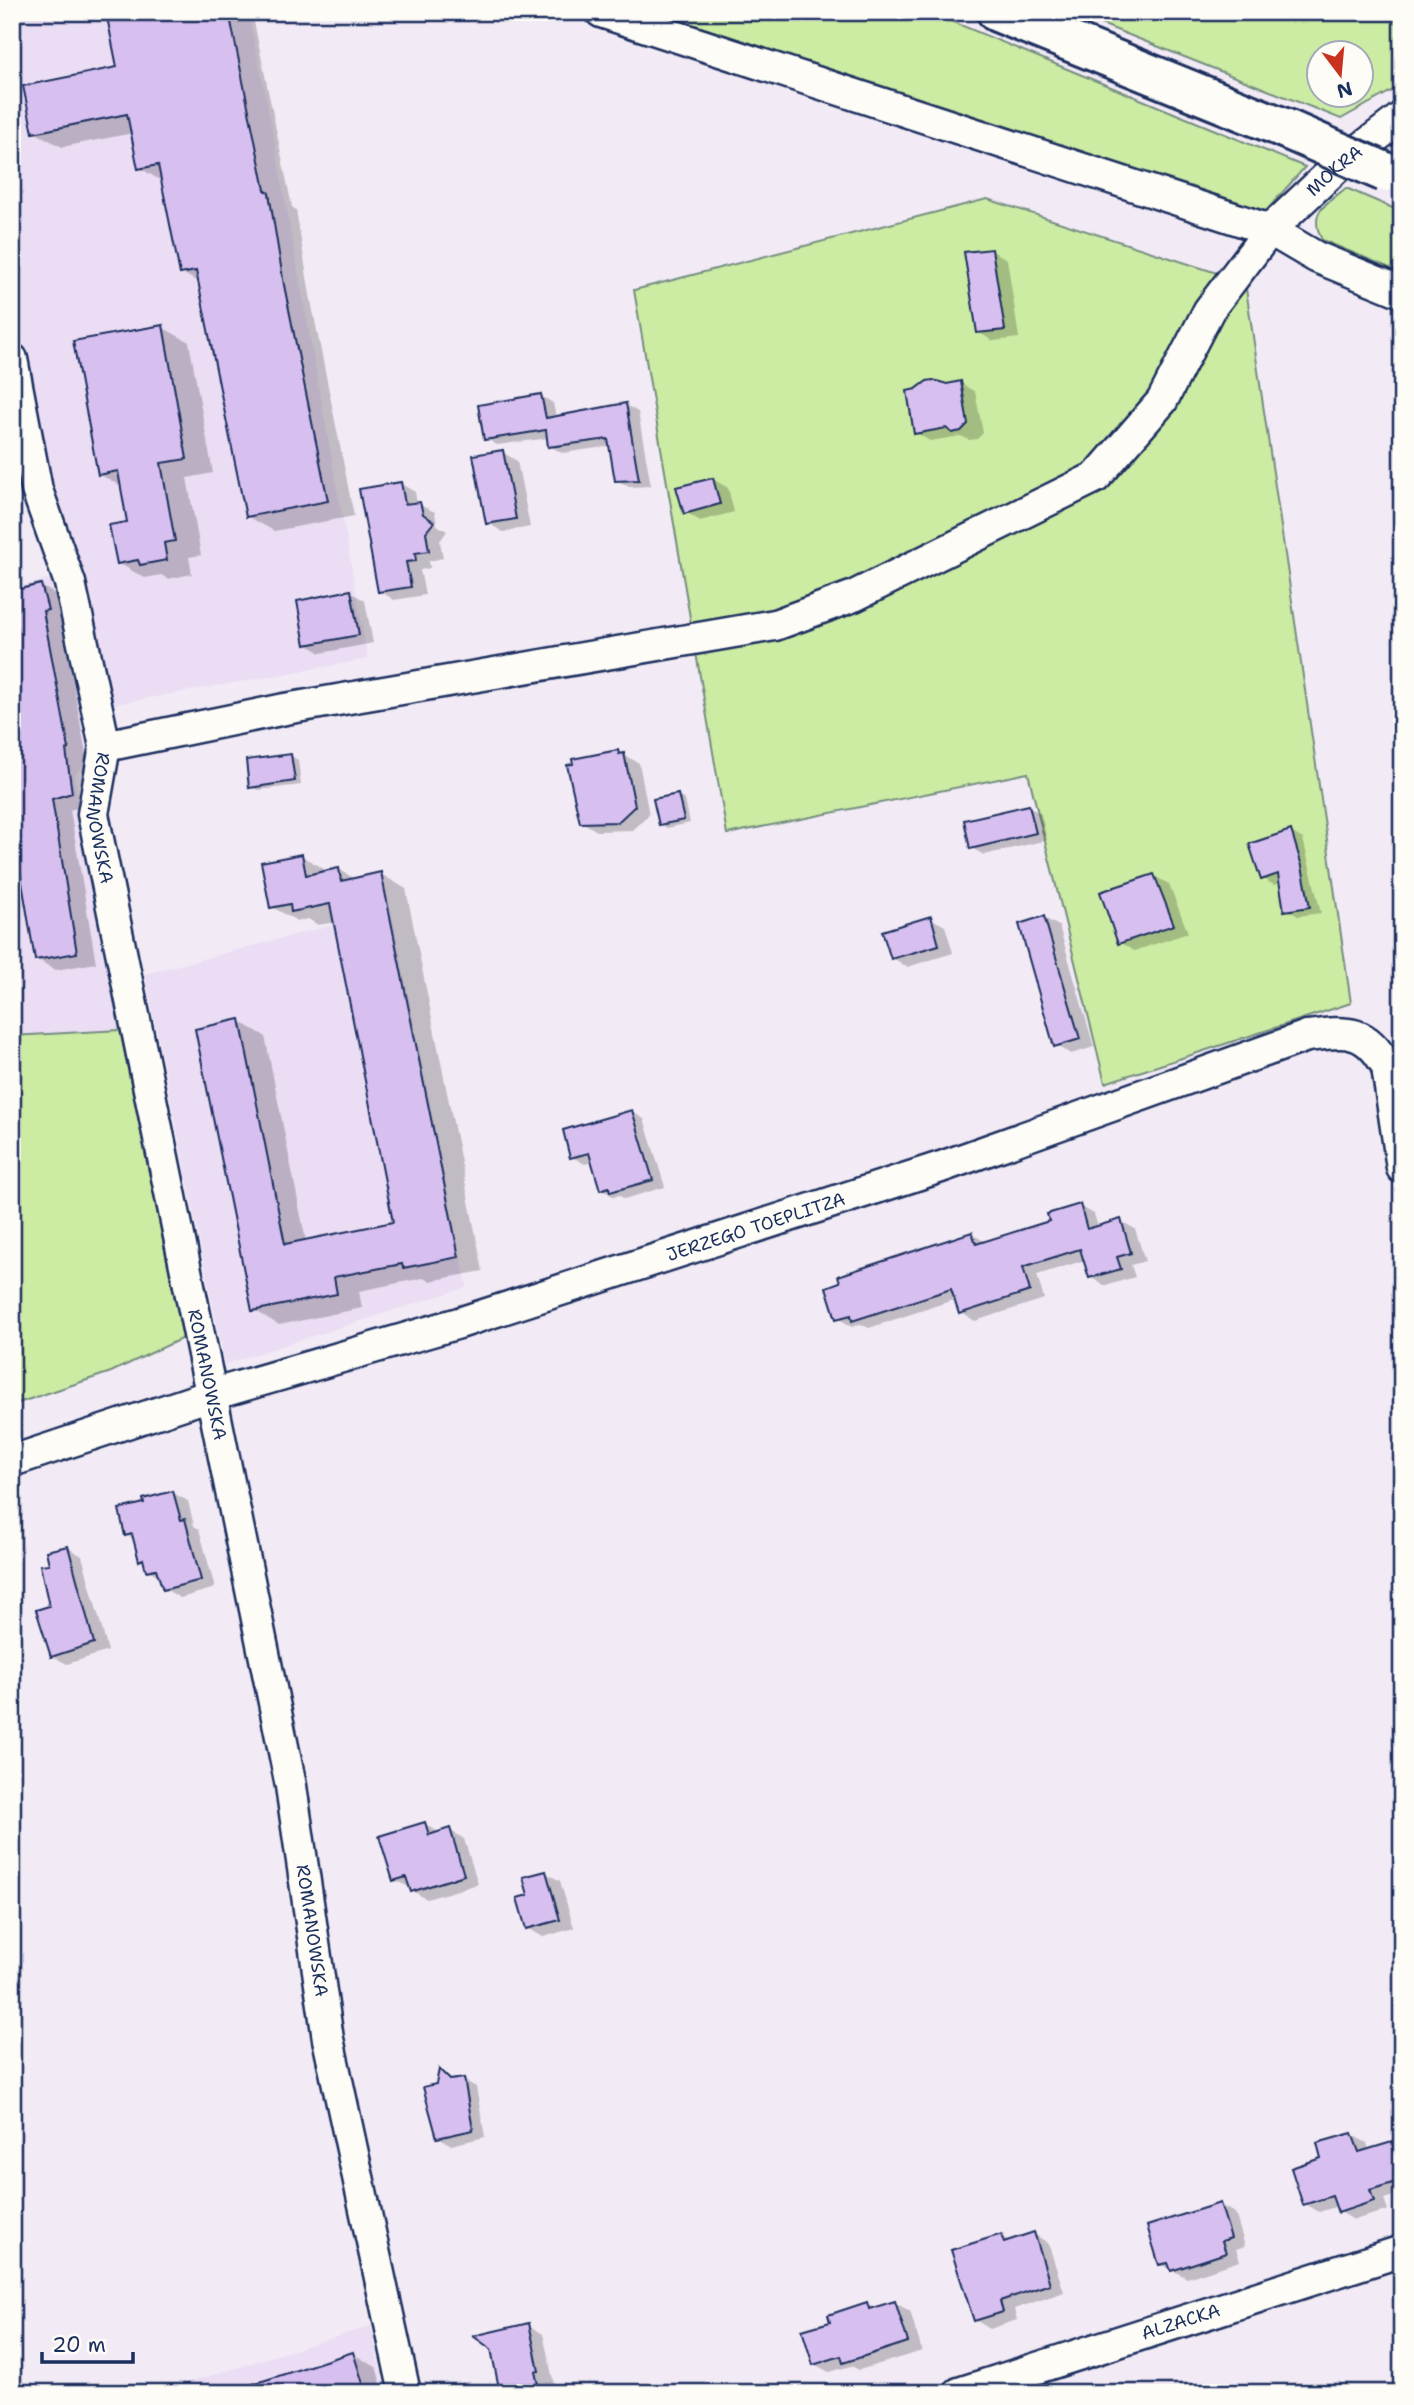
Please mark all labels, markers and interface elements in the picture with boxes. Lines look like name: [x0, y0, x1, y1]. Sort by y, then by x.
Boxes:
north arrow: [1306, 38, 1376, 108]
text: N: [1334, 76, 1355, 104]
street label: MOKRA: [1301, 140, 1367, 202]
street label: ROMANOWSKA: [80, 750, 119, 886]
street label: JERZEGO TOEPLITZA: [663, 1187, 848, 1267]
street label: ROMANOWSKA: [182, 1307, 232, 1442]
street label: ROMANOWSKA: [291, 1863, 334, 1998]
street label: ALZACKA: [1138, 2298, 1223, 2346]
scale bar: [42, 2321, 133, 2365]
text: 20 m: [52, 2331, 106, 2359]

